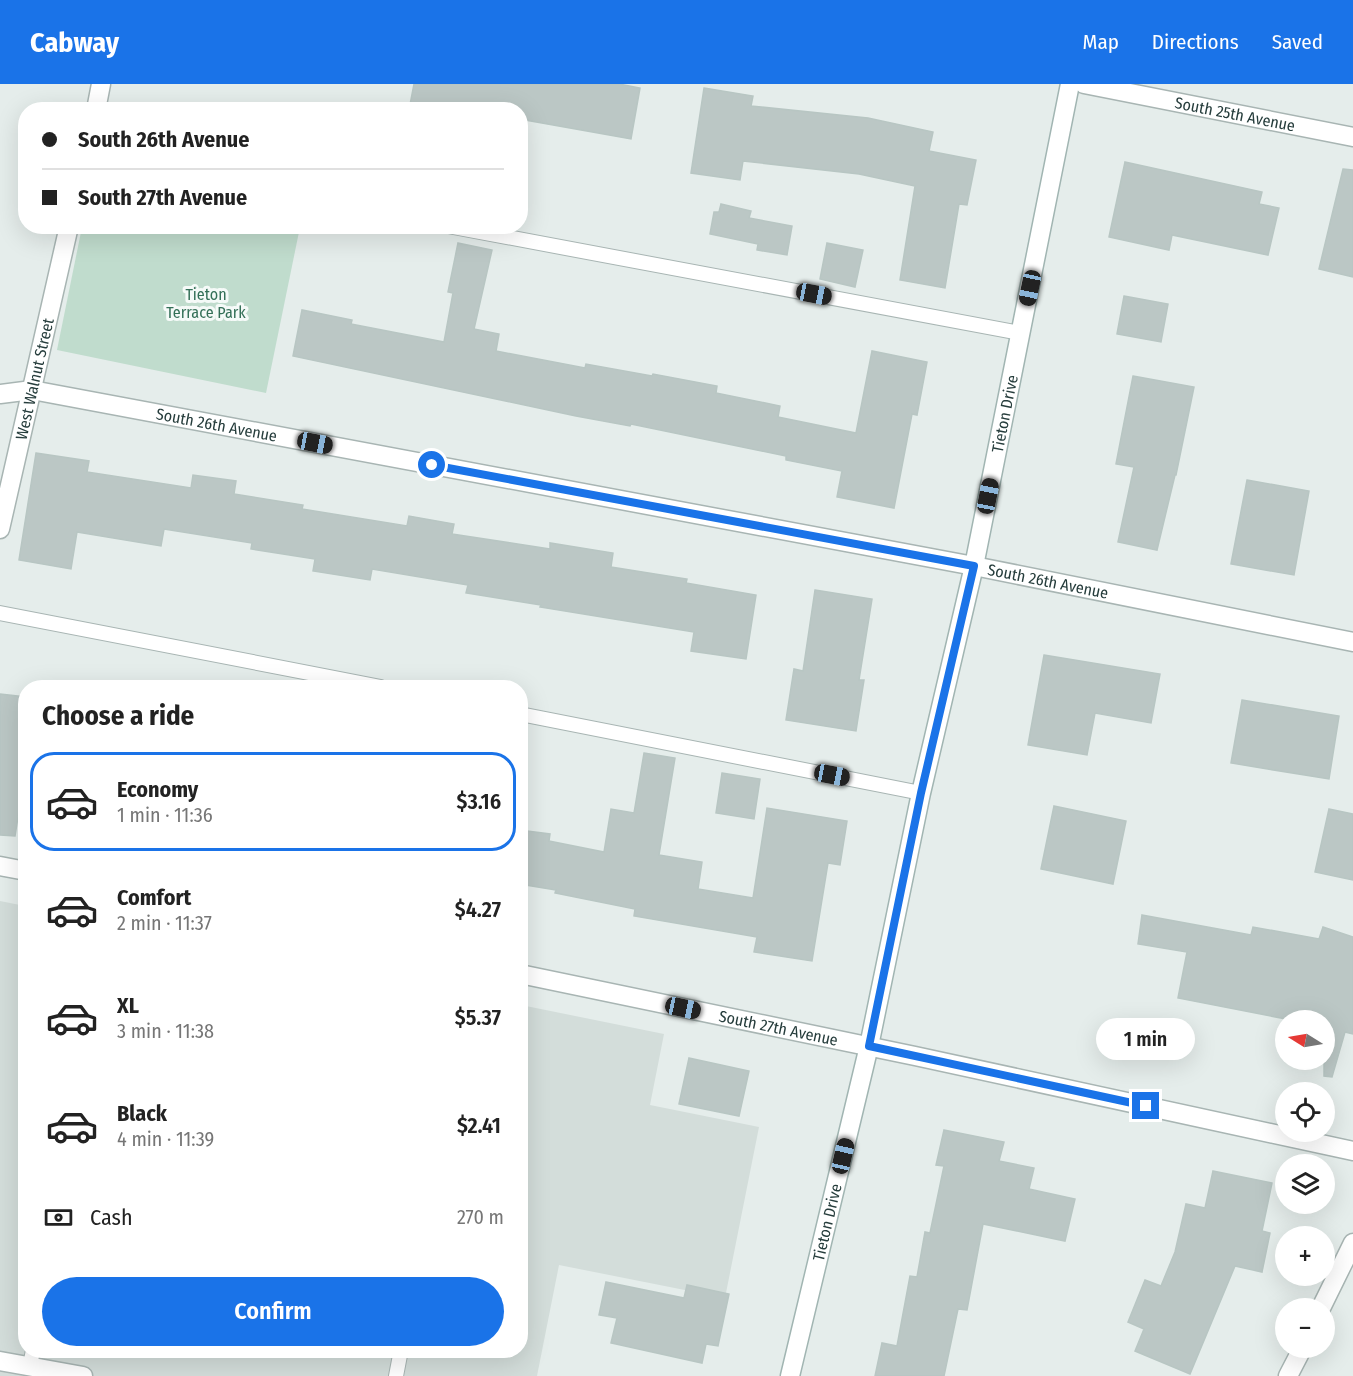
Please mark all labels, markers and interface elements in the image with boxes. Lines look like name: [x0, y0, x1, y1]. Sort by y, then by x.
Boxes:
text: Cabway: [30, 26, 119, 59]
text: Map: [1082, 29, 1119, 55]
text: Directions: [1152, 29, 1239, 55]
text: Saved: [1272, 29, 1323, 55]
street label: South 25th Avenue: [1173, 93, 1297, 135]
text: South 26th Avenue: [78, 126, 249, 153]
text: South 27th Avenue: [78, 184, 247, 211]
car: [1017, 269, 1043, 307]
car: [795, 282, 833, 306]
park label: Tieton Terrace Park: [166, 285, 246, 322]
street label: West Walnut Street: [11, 315, 57, 441]
street label: Tieton Drive: [987, 373, 1021, 454]
street label: South 26th Avenue: [154, 404, 279, 445]
car: [296, 431, 334, 455]
route start: [418, 451, 445, 478]
car: [976, 477, 1000, 515]
street label: South 26th Avenue: [986, 559, 1110, 602]
text: Choose a ride: [42, 700, 194, 732]
car: [813, 763, 851, 787]
icon: car: [45, 775, 99, 829]
text: Economy: [117, 776, 198, 803]
text: $3.16: [457, 788, 501, 815]
text: 1 min · 11:36: [117, 803, 213, 827]
icon: car: [45, 883, 99, 937]
text: Comfort: [117, 884, 191, 911]
text: $4.27: [455, 896, 501, 923]
text: 2 min · 11:37: [117, 911, 212, 935]
icon: car: [45, 991, 99, 1045]
text: XL: [117, 992, 139, 1019]
car: [664, 995, 702, 1021]
text: $5.37: [455, 1004, 501, 1031]
street label: South 27th Avenue: [717, 1006, 840, 1049]
north arrow: [1275, 1010, 1335, 1070]
map controls: [1275, 1010, 1335, 1358]
text: 3 min · 11:38: [117, 1019, 214, 1043]
callout: 1 min: [1096, 1019, 1196, 1061]
text: 1 min: [1124, 1027, 1167, 1051]
button: locate: [1275, 1082, 1335, 1142]
route end: [1132, 1092, 1159, 1119]
icon: car: [45, 1099, 99, 1153]
text: Black: [117, 1100, 167, 1127]
text: $2.41: [457, 1112, 501, 1139]
text: 4 min · 11:39: [117, 1127, 214, 1151]
car: [830, 1136, 856, 1176]
button: layers: [1275, 1154, 1335, 1214]
street label: Tieton Drive: [808, 1182, 845, 1263]
icon: cash: [42, 1201, 75, 1234]
text: Cash: [90, 1204, 133, 1231]
text: 270 m: [457, 1205, 504, 1229]
button: +: [1275, 1226, 1335, 1286]
button: Confirm: [42, 1277, 504, 1346]
button: −: [1275, 1298, 1335, 1358]

